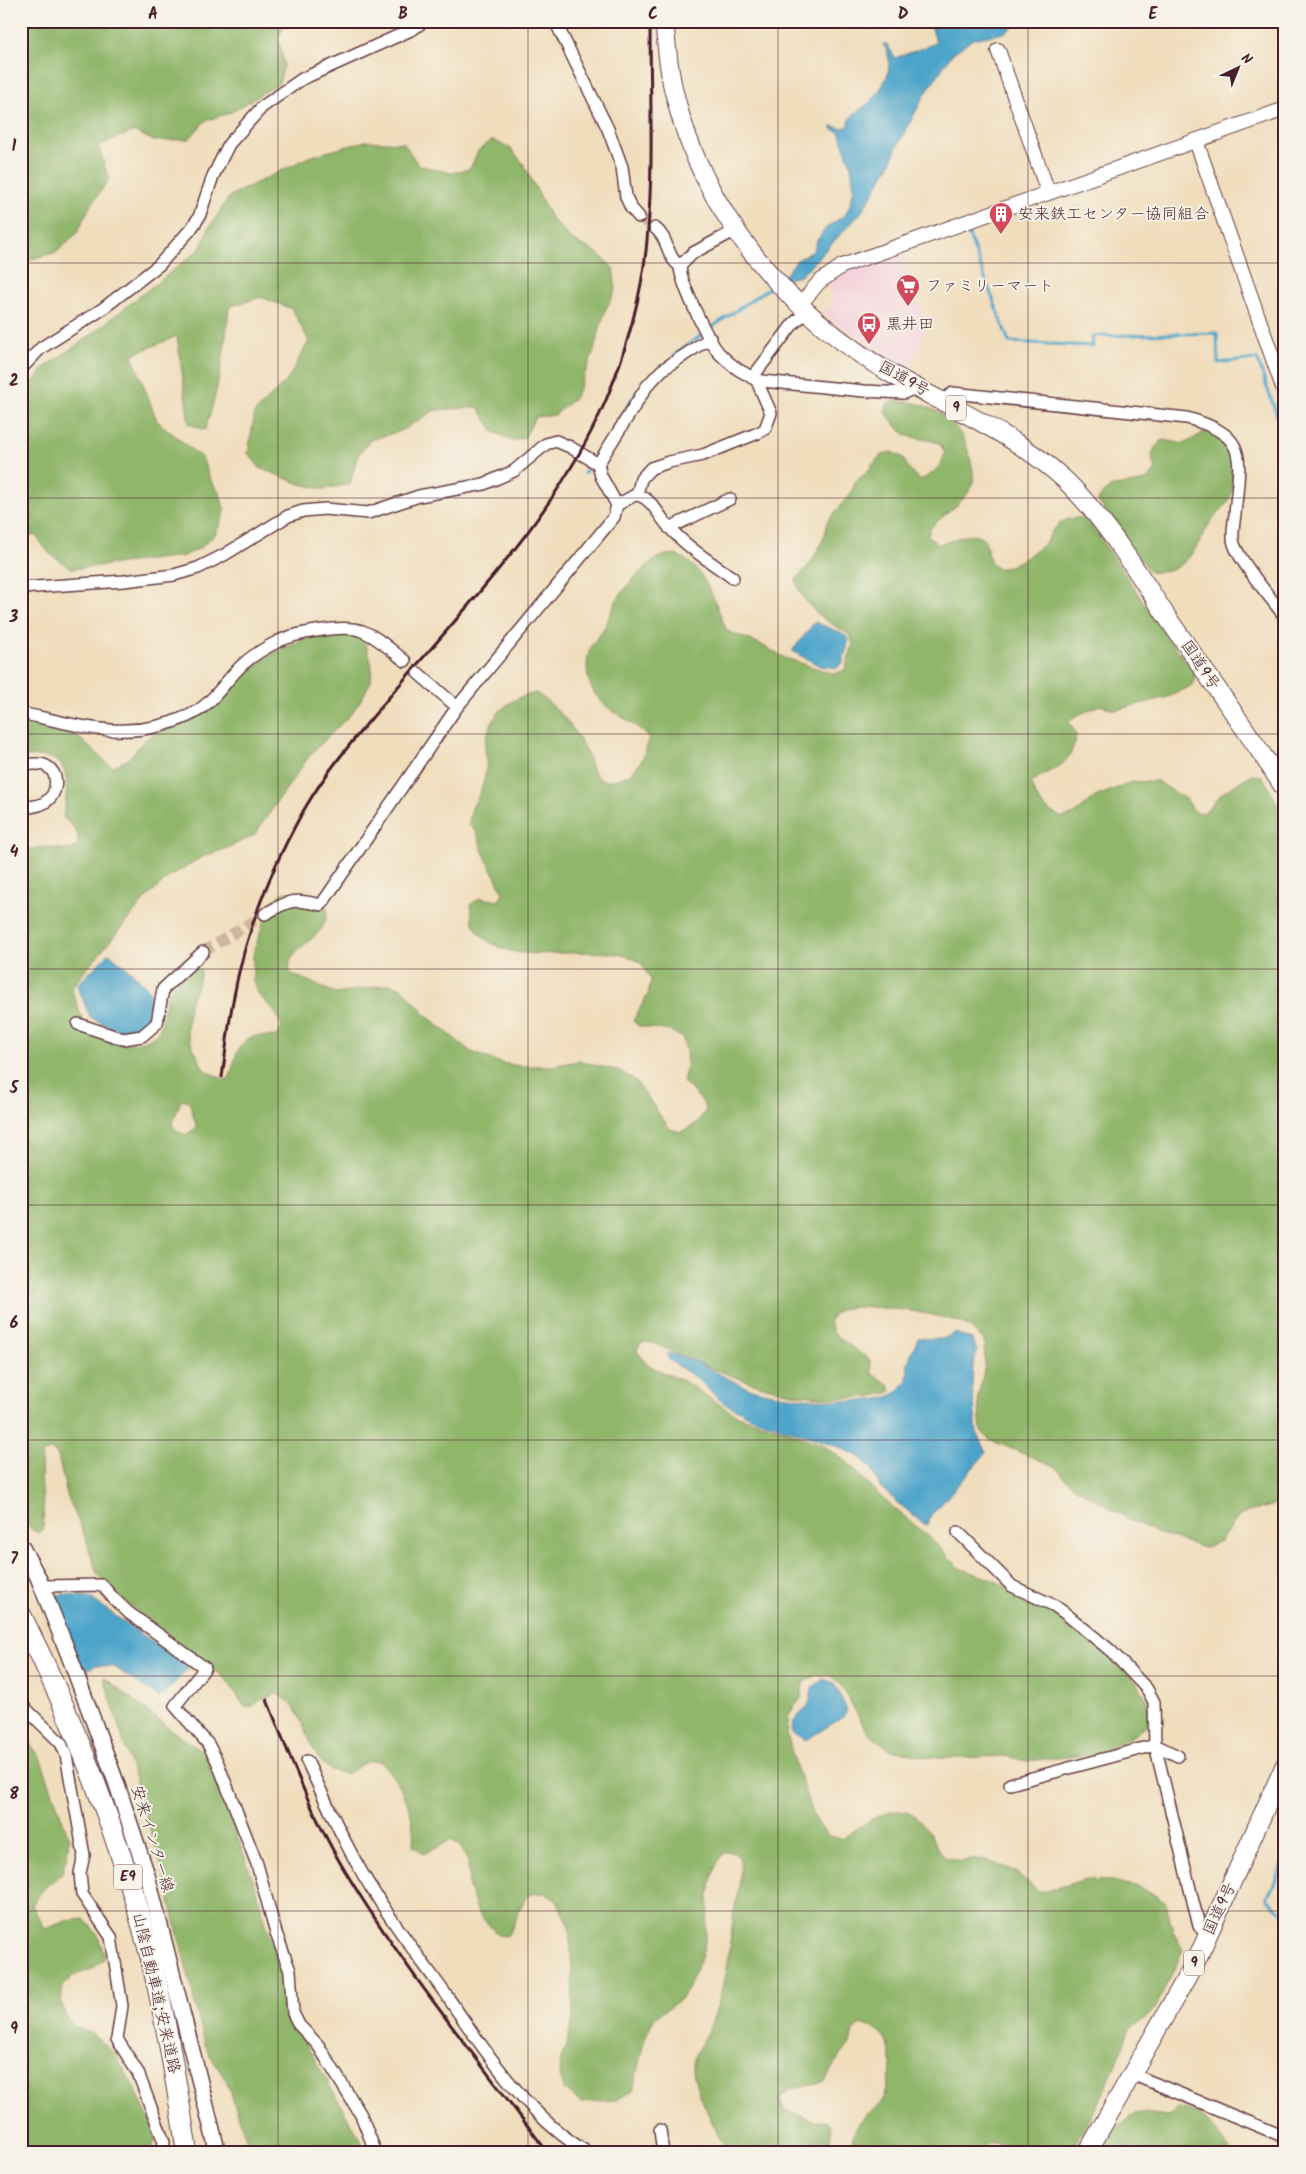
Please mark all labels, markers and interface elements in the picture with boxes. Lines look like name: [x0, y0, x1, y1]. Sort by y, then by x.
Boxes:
text: A: [148, 2, 158, 27]
text: B: [398, 2, 408, 27]
text: C: [648, 2, 658, 27]
text: D: [898, 2, 909, 27]
text: E: [1149, 2, 1159, 27]
north arrow: [1214, 42, 1264, 92]
text: N: [1235, 48, 1257, 70]
text: 1: [12, 134, 17, 159]
building icon: 安来鉄工センター協同組合: [988, 201, 1014, 235]
place label: 安来鉄工センター協同組合: [1018, 202, 1209, 227]
supermarket icon: ファミリーマート: [895, 273, 921, 307]
place label: ファミリーマート: [926, 274, 1054, 299]
bus stop icon: 黒井田: [856, 311, 882, 345]
place label: 黒井田: [886, 312, 934, 337]
street label: 国道9号: [874, 355, 934, 403]
text: 2: [9, 369, 19, 394]
road number: 9: [946, 396, 966, 420]
text: 3: [9, 605, 19, 630]
street label: 国道9号: [1174, 635, 1226, 695]
text: 4: [10, 840, 19, 865]
text: 5: [9, 1076, 20, 1101]
text: 6: [10, 1311, 19, 1336]
text: 7: [10, 1547, 18, 1572]
text: 8: [9, 1782, 19, 1807]
street label: 安来インター線: [124, 1782, 180, 1896]
road number: E9: [114, 1864, 142, 1890]
street label: 国道9号: [1197, 1878, 1243, 1940]
street label: 山陰自動車道;安来道路: [125, 1910, 187, 2076]
road number: 9: [1184, 1950, 1204, 1976]
text: 9: [10, 2017, 18, 2042]

